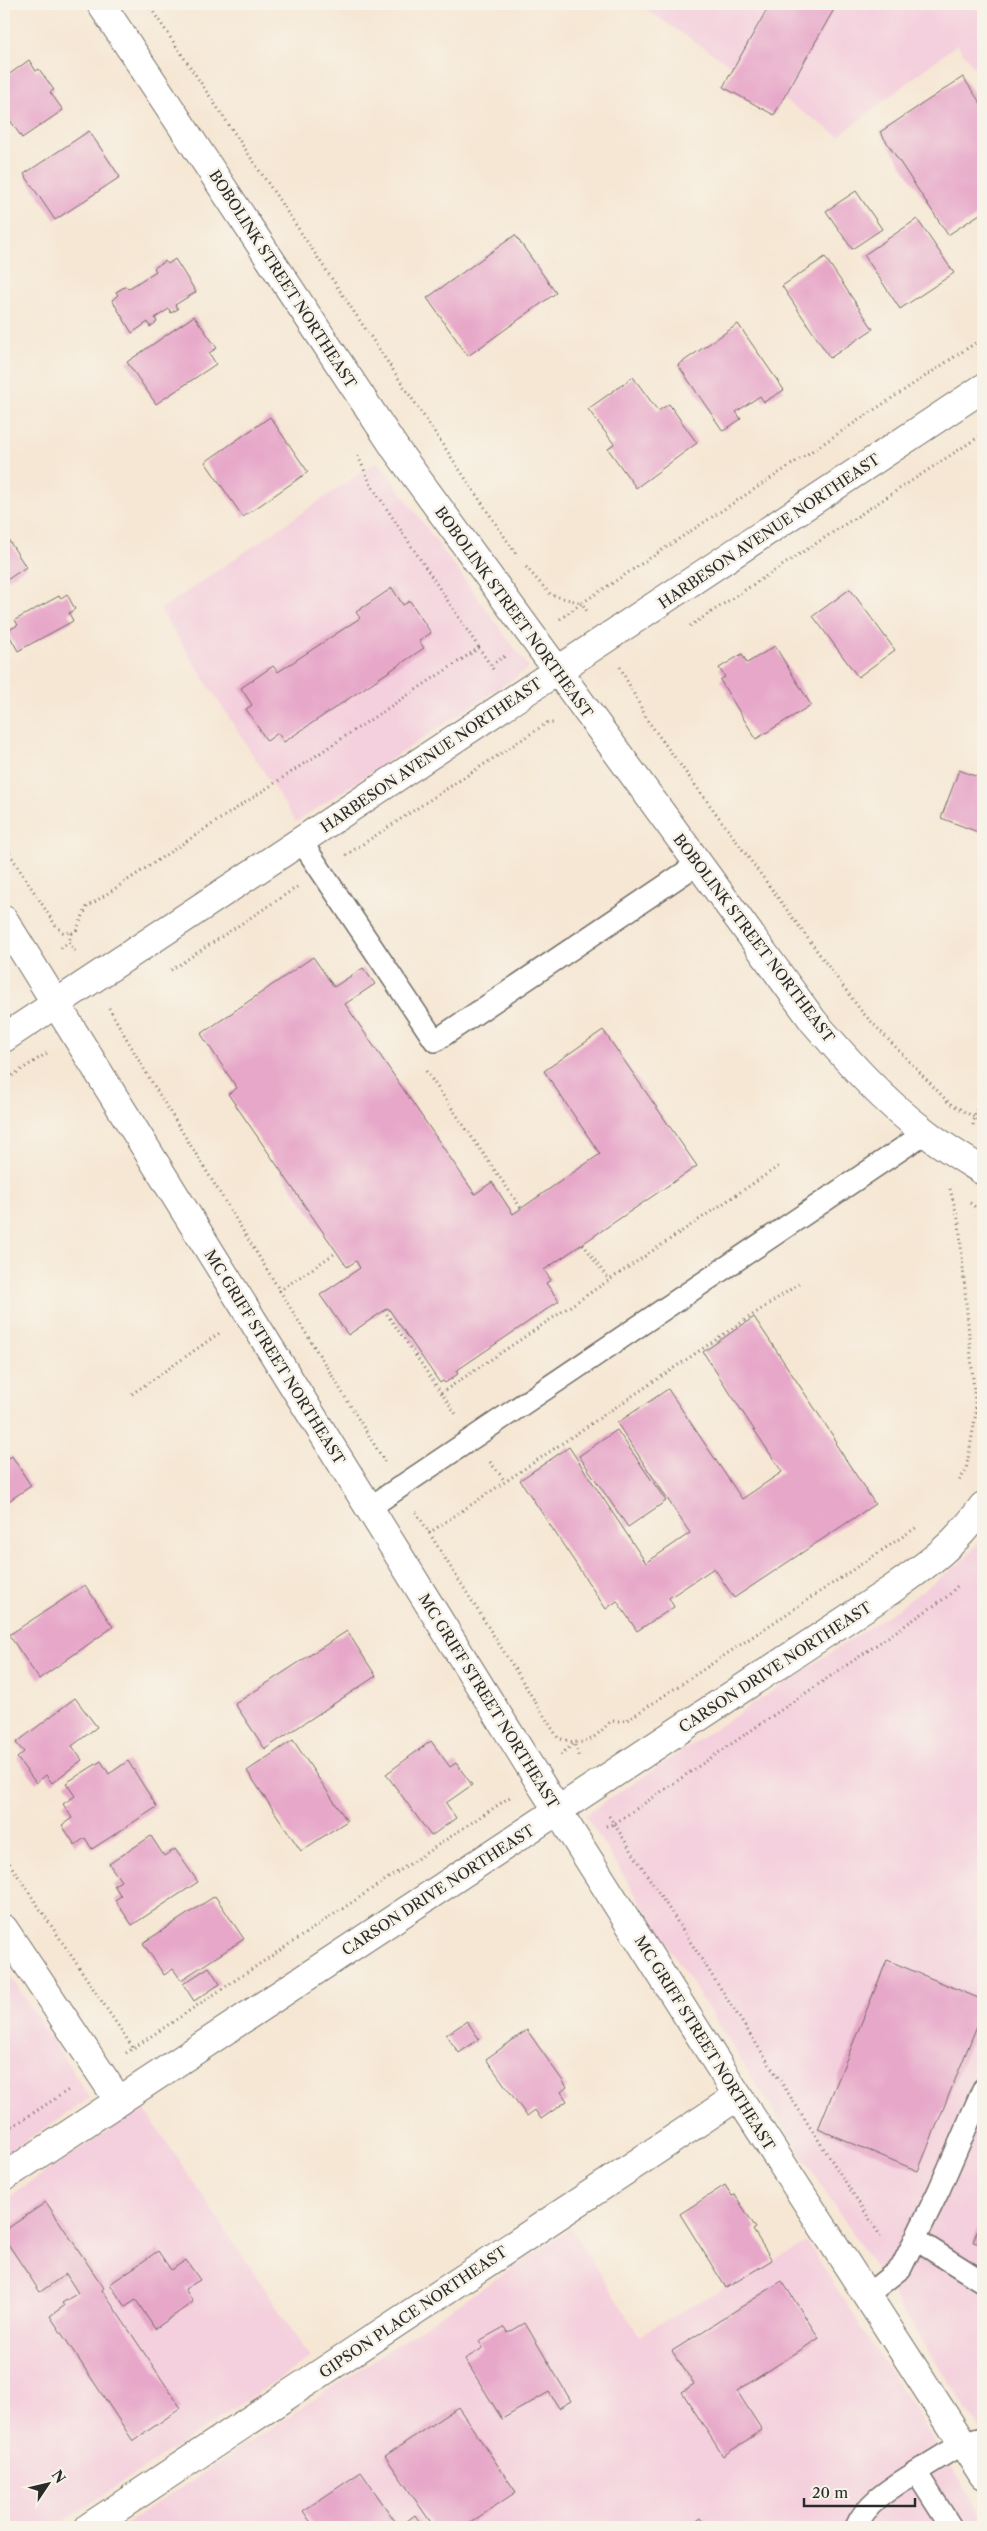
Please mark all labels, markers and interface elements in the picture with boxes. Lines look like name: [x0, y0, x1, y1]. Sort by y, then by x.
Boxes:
street label: BOBOLINK STREET NORTHEAST: [205, 166, 361, 392]
street label: HARBESON AVENUE NORTHEAST: [655, 449, 884, 612]
street label: BOBOLINK STREET NORTHEAST: [431, 503, 598, 722]
street label: HARBESON AVENUE NORTHEAST: [317, 673, 546, 836]
street label: BOBOLINK STREET NORTHEAST: [669, 830, 839, 1047]
street label: MC GRIFF STREET NORTHEAST: [201, 1246, 350, 1469]
street label: MC GRIFF STREET NORTHEAST: [415, 1590, 564, 1813]
street label: CARSON DRIVE NORTHEAST: [675, 1597, 876, 1737]
street label: CARSON DRIVE NORTHEAST: [338, 1820, 539, 1960]
street label: MC GRIFF STREET NORTHEAST: [631, 1932, 780, 2155]
street label: GIPSON PLACE NORTHEAST: [315, 2241, 511, 2382]
north arrow: [22, 2458, 72, 2508]
text: N: [48, 2466, 70, 2487]
scale bar: [804, 2476, 916, 2508]
text: 20 m: [812, 2483, 848, 2502]

